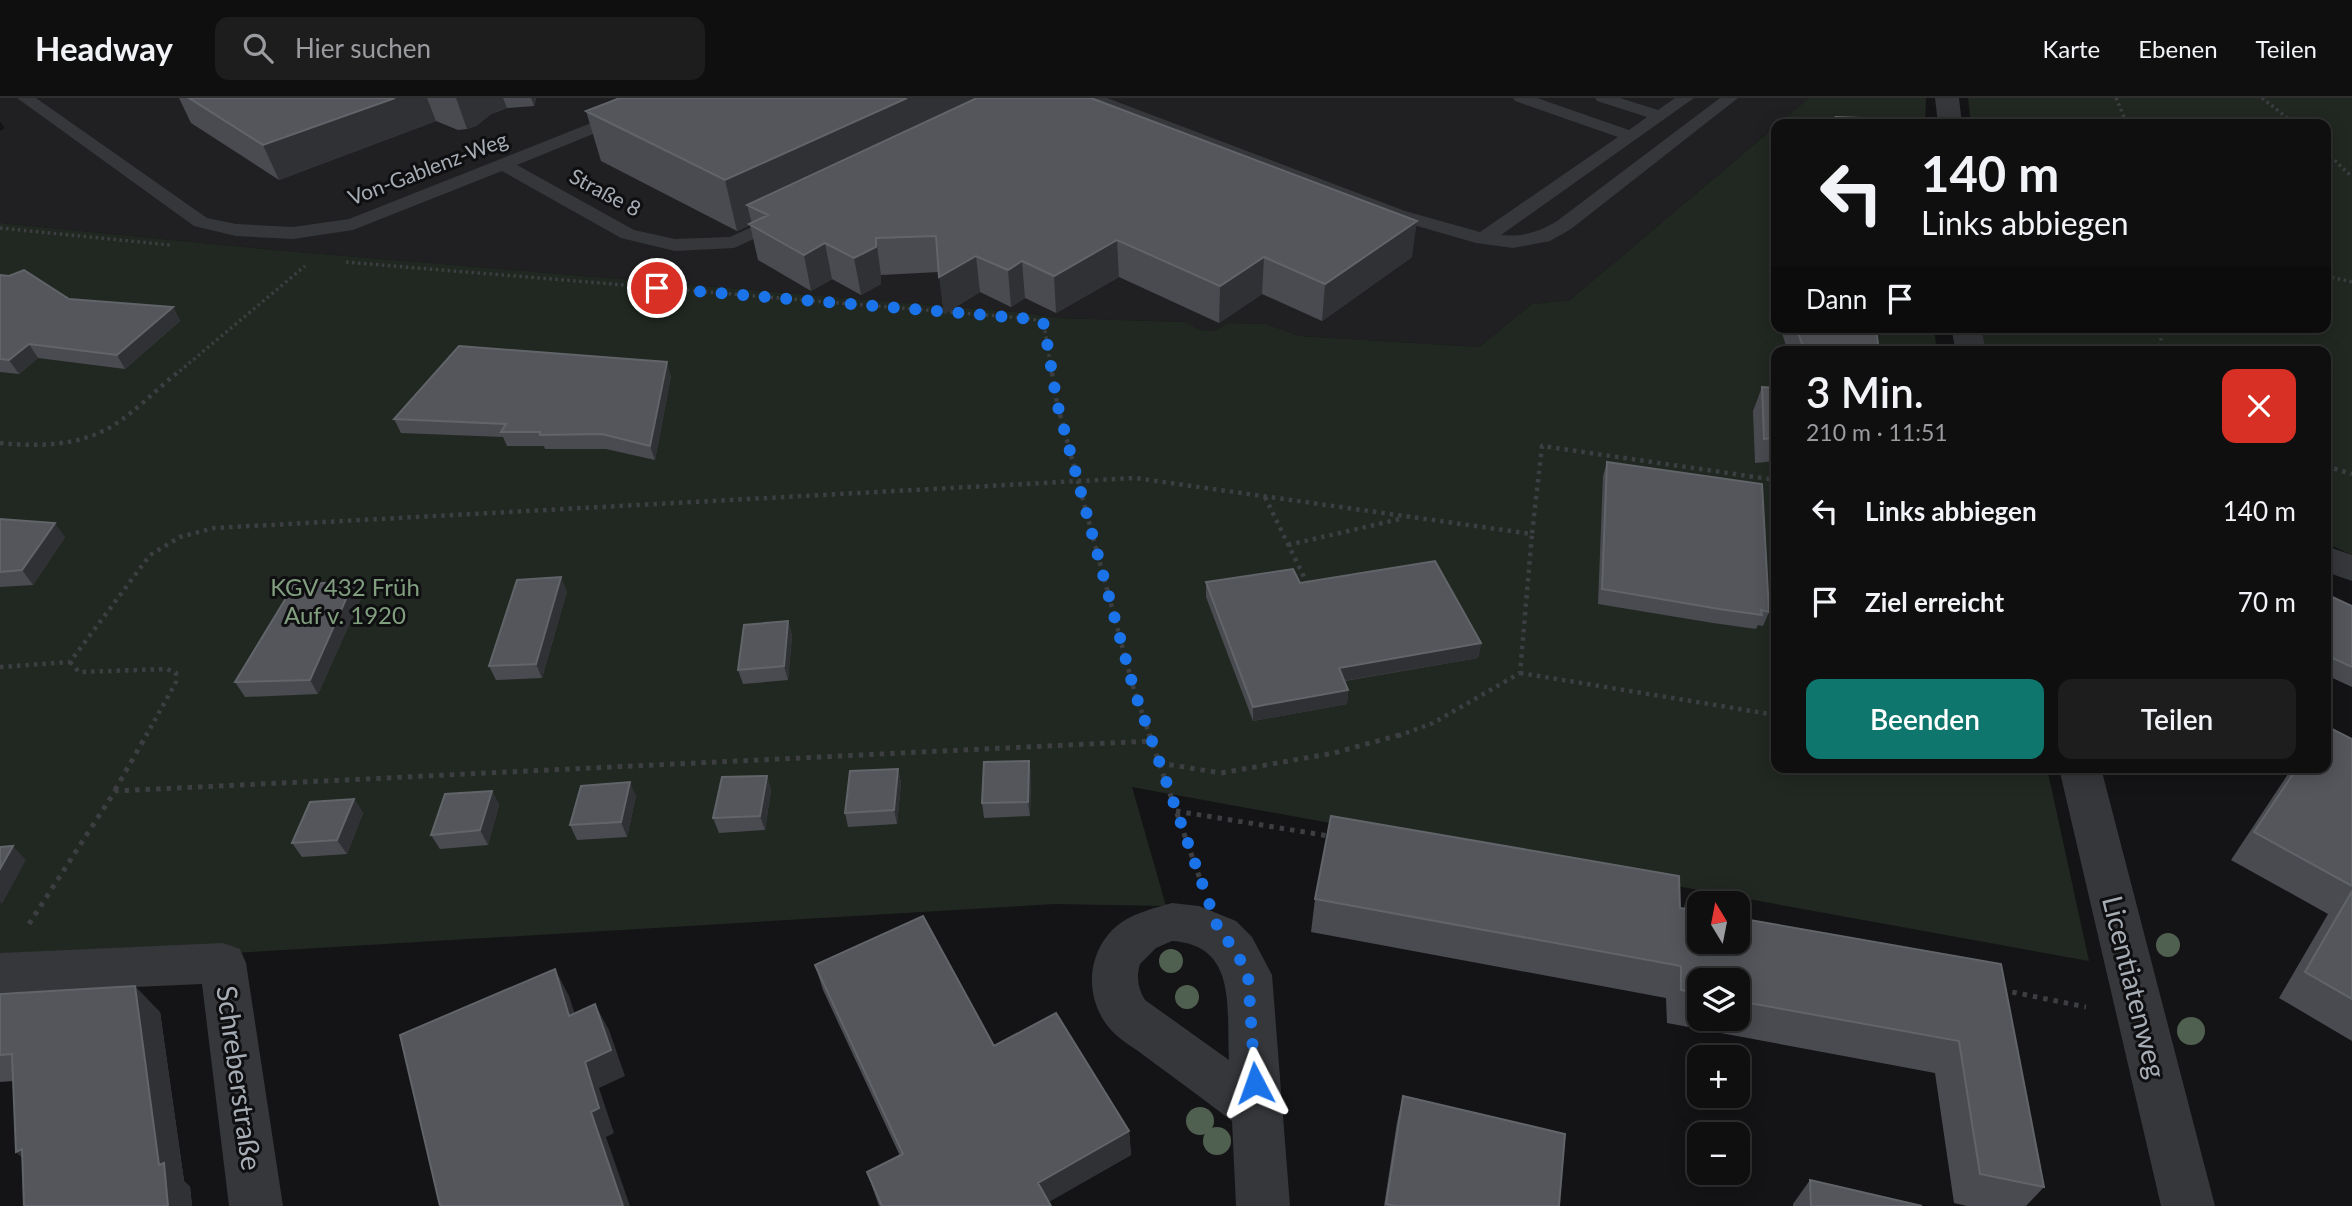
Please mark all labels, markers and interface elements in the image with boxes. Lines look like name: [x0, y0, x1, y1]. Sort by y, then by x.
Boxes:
search box: [215, 17, 705, 80]
text: Headway: [35, 28, 173, 68]
icon: search: [239, 29, 277, 67]
text: Hier suchen: [295, 32, 431, 64]
text: Karte: [2043, 34, 2100, 63]
text: Ebenen: [2138, 34, 2218, 63]
text: Teilen: [2256, 34, 2317, 63]
street label: Von-Gablenz-Weg: [344, 126, 511, 209]
text: 140 m: [1921, 144, 2059, 202]
icon: left: [1806, 147, 1897, 238]
street label: Straße 8: [566, 163, 646, 221]
text: Links abbiegen: [1921, 203, 2129, 242]
pin: [627, 258, 687, 318]
icon: arrive: [638, 269, 676, 307]
icon: arrive: [1881, 280, 1919, 318]
text: Dann: [1806, 283, 1867, 315]
text: 3 Min.: [1806, 367, 1924, 417]
button: close: [2222, 369, 2296, 443]
text: 210 m · 11:51: [1806, 418, 1948, 446]
icon: left: [1806, 492, 1844, 530]
text: Links abbiegen: [1865, 495, 2037, 527]
text: 140 m: [2223, 495, 2296, 527]
park label: KGV 432 Früh Auf v. 1920: [270, 572, 420, 629]
icon: arrive: [1806, 583, 1844, 621]
text: Ziel erreicht: [1865, 586, 2004, 618]
text: 70 m: [2238, 586, 2296, 618]
button: Beenden: [1806, 679, 2044, 759]
button: Teilen: [2058, 679, 2296, 759]
north arrow: [1687, 891, 1750, 954]
map controls: [1687, 891, 1750, 1185]
street label: Licentiatenweg: [2096, 892, 2174, 1082]
button: layers: [1687, 968, 1750, 1031]
street label: Schreberstraße: [210, 983, 270, 1172]
button: +: [1687, 1045, 1750, 1108]
position arrow: [1218, 1046, 1292, 1120]
button: −: [1687, 1122, 1750, 1185]

